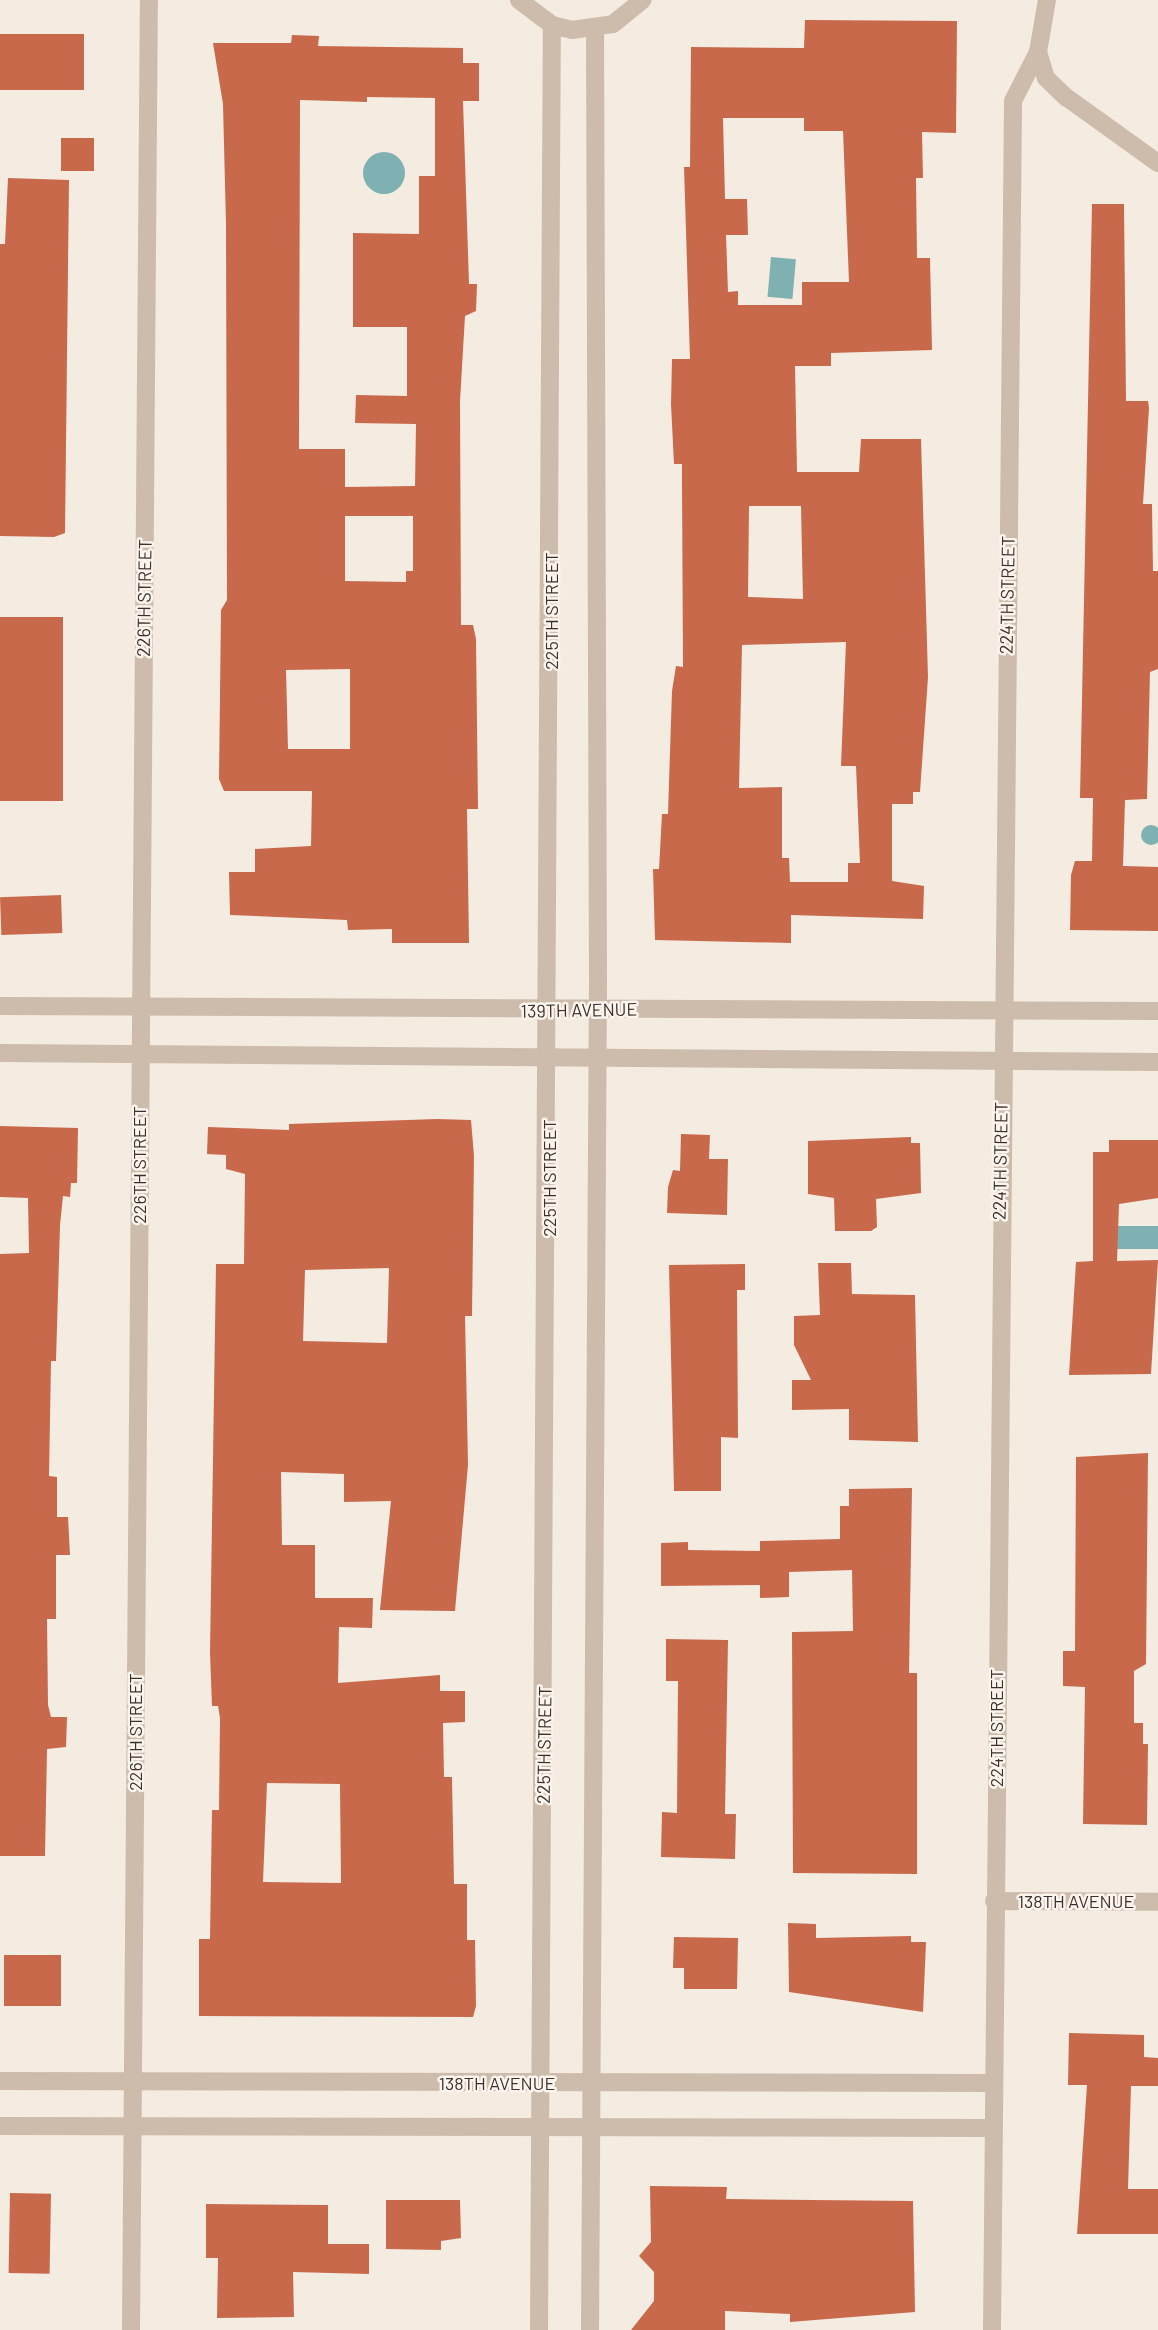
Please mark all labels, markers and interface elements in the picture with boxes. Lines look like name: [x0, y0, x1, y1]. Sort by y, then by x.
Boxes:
street label: 224TH STREET: [995, 536, 1019, 654]
street label: 226TH STREET: [132, 539, 156, 657]
street label: 225TH STREET: [540, 552, 562, 670]
street label: 139TH AVENUE: [521, 998, 637, 1022]
street label: 224TH STREET: [988, 1102, 1012, 1220]
street label: 226TH STREET: [128, 1106, 150, 1224]
street label: 225TH STREET: [538, 1119, 560, 1237]
street label: 224TH STREET: [985, 1669, 1007, 1787]
street label: 226TH STREET: [124, 1673, 146, 1791]
street label: 225TH STREET: [532, 1686, 556, 1804]
street label: 138TH AVENUE: [1018, 1890, 1134, 1912]
street label: 138TH AVENUE: [439, 2072, 555, 2094]

